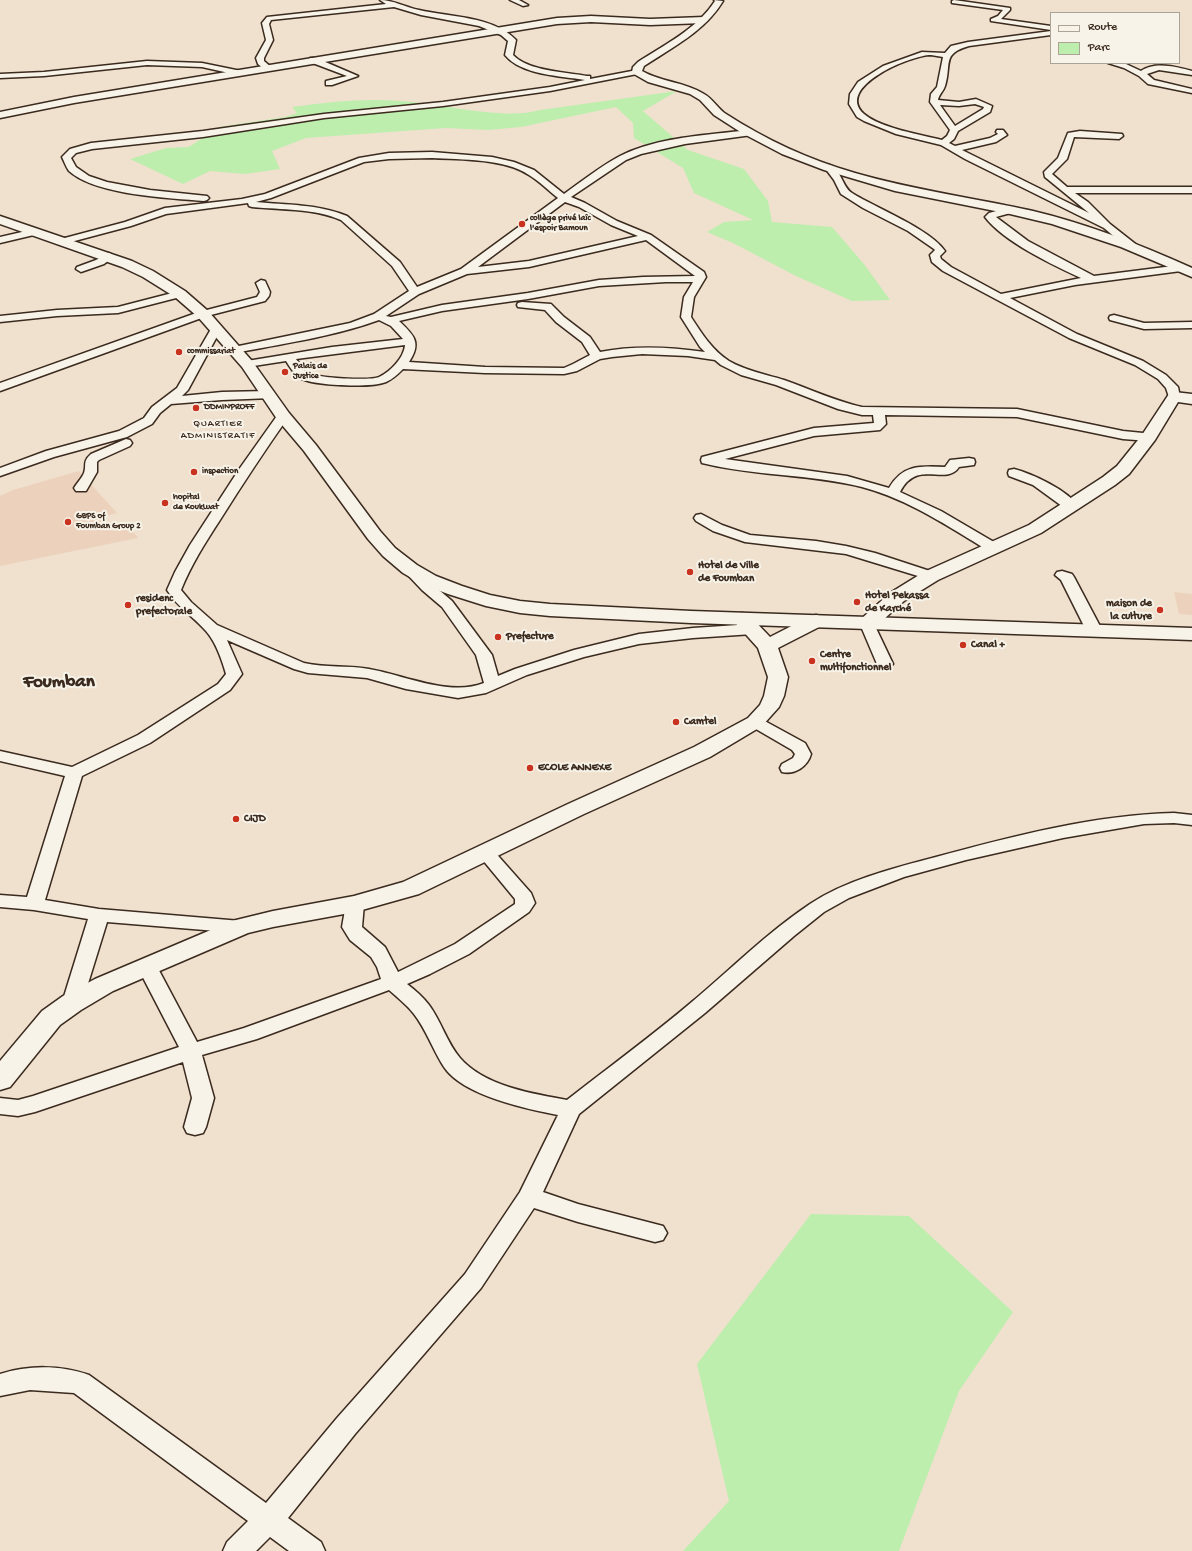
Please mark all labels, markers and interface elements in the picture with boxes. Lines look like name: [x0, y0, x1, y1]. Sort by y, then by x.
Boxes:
legend: [1050, 12, 1180, 64]
text: Route: [1088, 21, 1117, 35]
text: Parc: [1088, 41, 1110, 55]
place label: collège privé laîc l'espoir Bamoun: [530, 214, 591, 235]
marker: collège privé laîc l'espoir Bamoun: [517, 219, 527, 229]
marker: commissariat: [174, 347, 184, 357]
place label: commissariat: [187, 347, 235, 357]
place label: Palais de Justice: [293, 362, 327, 383]
marker: Palais de Justice: [280, 367, 290, 377]
marker: DDMINPROFF: [191, 403, 201, 413]
place label: DDMINPROFF: [204, 403, 254, 413]
district label: QUARTIER ADMINISTRATIF: [181, 418, 255, 442]
marker: inspection: [189, 467, 199, 477]
place label: inspection: [202, 467, 238, 477]
place label: hopital de Koukwat: [173, 493, 219, 514]
marker: hopital de Koukwat: [160, 498, 170, 508]
place label: GBPS of Foumban Group 2: [76, 512, 141, 533]
marker: GBPS of Foumban Group 2: [63, 517, 73, 527]
place label: Hotel de Ville de Foumban: [698, 559, 759, 585]
marker: Hotel de Ville de Foumban: [685, 567, 695, 577]
place label: Hotel Pekassa de Karché: [865, 589, 929, 615]
place label: residenc prefectorale: [136, 592, 192, 618]
marker: Hotel Pekassa de Karché: [852, 597, 862, 607]
place label: maison de la culture: [1106, 597, 1152, 623]
marker: residenc prefectorale: [123, 600, 133, 610]
marker: maison de la culture: [1155, 605, 1165, 615]
place label: Prefecture: [506, 630, 554, 644]
marker: Prefecture: [493, 632, 503, 642]
place label: Canal +: [971, 638, 1005, 652]
marker: Canal +: [958, 640, 968, 650]
place label: Centre multifonctionnel: [820, 648, 891, 674]
marker: Centre multifonctionnel: [807, 656, 817, 666]
district label: Foumban: [23, 672, 95, 694]
place label: Camtel: [684, 715, 716, 729]
marker: Camtel: [671, 717, 681, 727]
place label: ECOLE ANNEXE: [538, 761, 611, 775]
marker: ECOLE ANNEXE: [525, 763, 535, 773]
place label: CIJD: [244, 812, 266, 826]
marker: CIJD: [231, 814, 241, 824]

